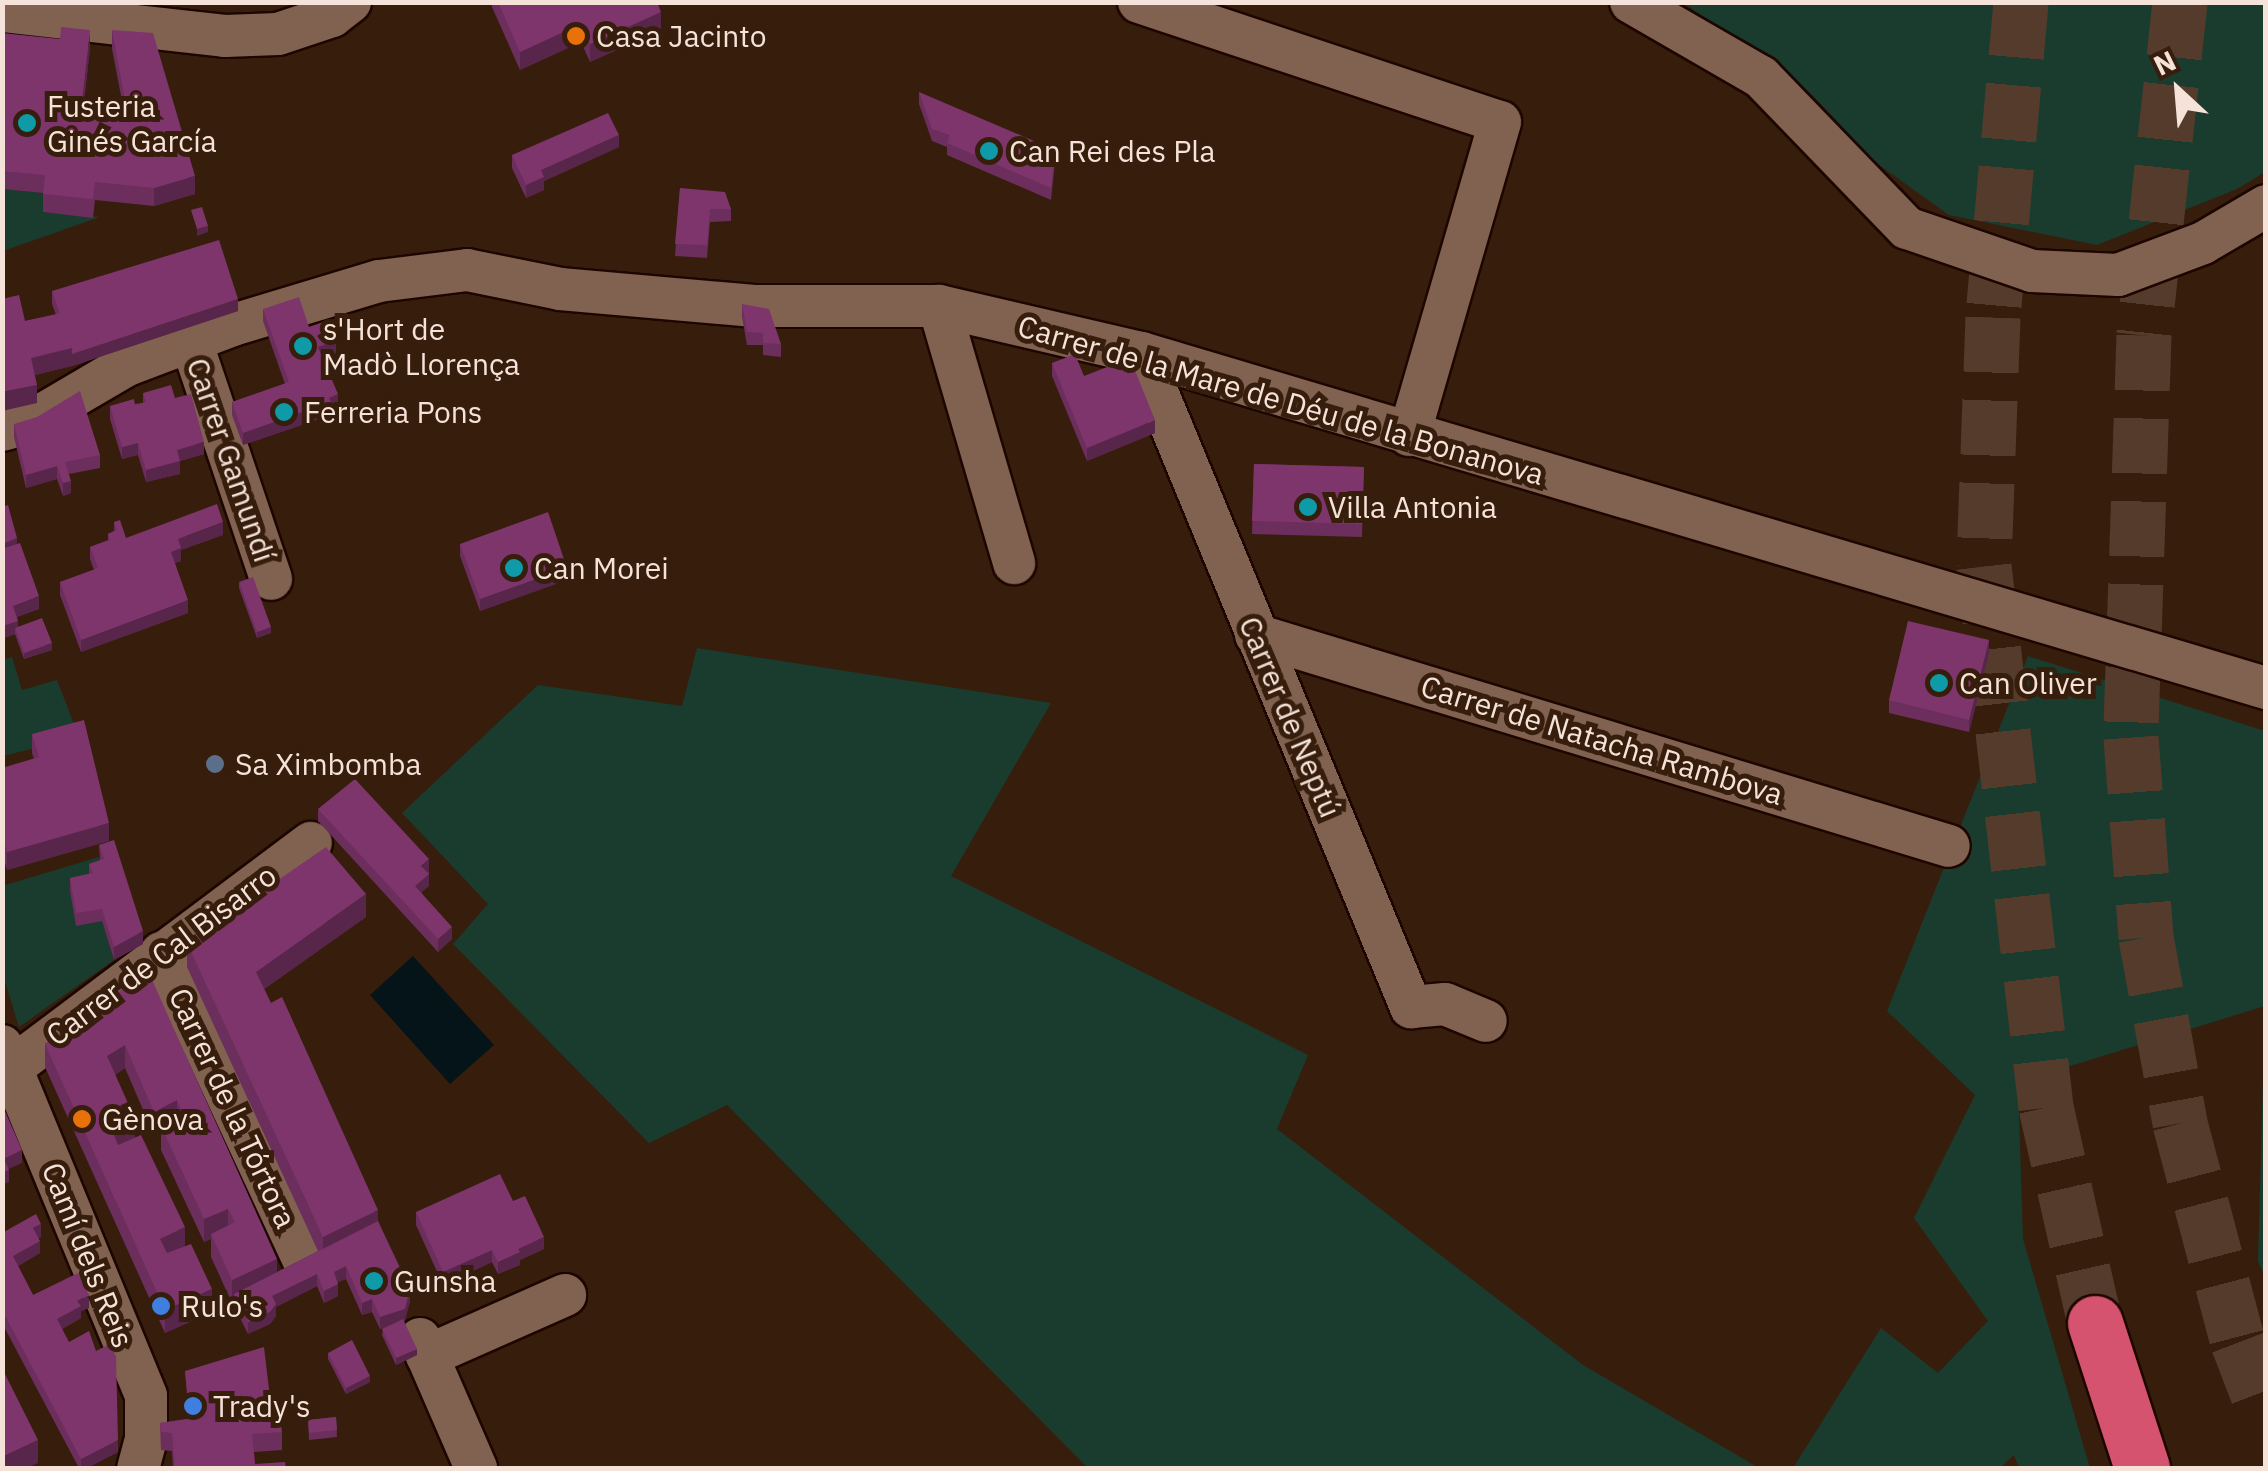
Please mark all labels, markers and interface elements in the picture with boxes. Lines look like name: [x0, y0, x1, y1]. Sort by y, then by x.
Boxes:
place label: Casa Jacinto: [596, 18, 767, 54]
marker: Casa Jacinto: [565, 25, 587, 47]
north arrow: [2128, 40, 2228, 140]
text: N: [2147, 42, 2182, 84]
place label: Fusteria Ginés García: [47, 88, 217, 158]
marker: Fusteria Ginés García: [16, 112, 38, 134]
place label: Can Rei des Pla: [1009, 133, 1215, 169]
marker: Can Rei des Pla: [978, 140, 1000, 162]
street label: Carrer de la Mare de Déu de la Bonanova: [1014, 308, 1548, 492]
place label: s'Hort de Madò Llorença: [323, 311, 520, 382]
marker: s'Hort de Madò Llorença: [292, 335, 314, 357]
street label: Carrer Gamundí: [179, 353, 283, 567]
place label: Ferreria Pons: [304, 394, 482, 430]
marker: Ferreria Pons: [273, 401, 295, 423]
place label: Villa Antonia: [1328, 489, 1497, 525]
marker: Villa Antonia: [1297, 496, 1319, 518]
place label: Can Morei: [534, 550, 669, 586]
marker: Can Morei: [503, 557, 525, 579]
street label: Carrer de Neptú: [1232, 611, 1348, 823]
place label: Can Oliver: [1959, 665, 2097, 701]
street label: Carrer de Natacha Rambova: [1417, 668, 1787, 812]
marker: Can Oliver: [1928, 672, 1950, 694]
place label: Sa Ximbomba: [235, 746, 421, 782]
marker: Sa Ximbomba: [204, 753, 226, 775]
street label: Carrer de Cal Bisarro: [39, 857, 283, 1053]
street label: Carrer de la Tórtora: [162, 982, 304, 1234]
place label: Gènova: [102, 1101, 203, 1137]
marker: Gènova: [71, 1108, 93, 1130]
street label: Camí dels Reis: [35, 1157, 141, 1353]
place label: Gunsha: [394, 1263, 497, 1299]
marker: Gunsha: [363, 1270, 385, 1292]
place label: Rulo's: [181, 1288, 263, 1324]
marker: Rulo's: [150, 1295, 172, 1317]
place label: Trady's: [213, 1388, 311, 1424]
marker: Trady's: [182, 1395, 204, 1417]

